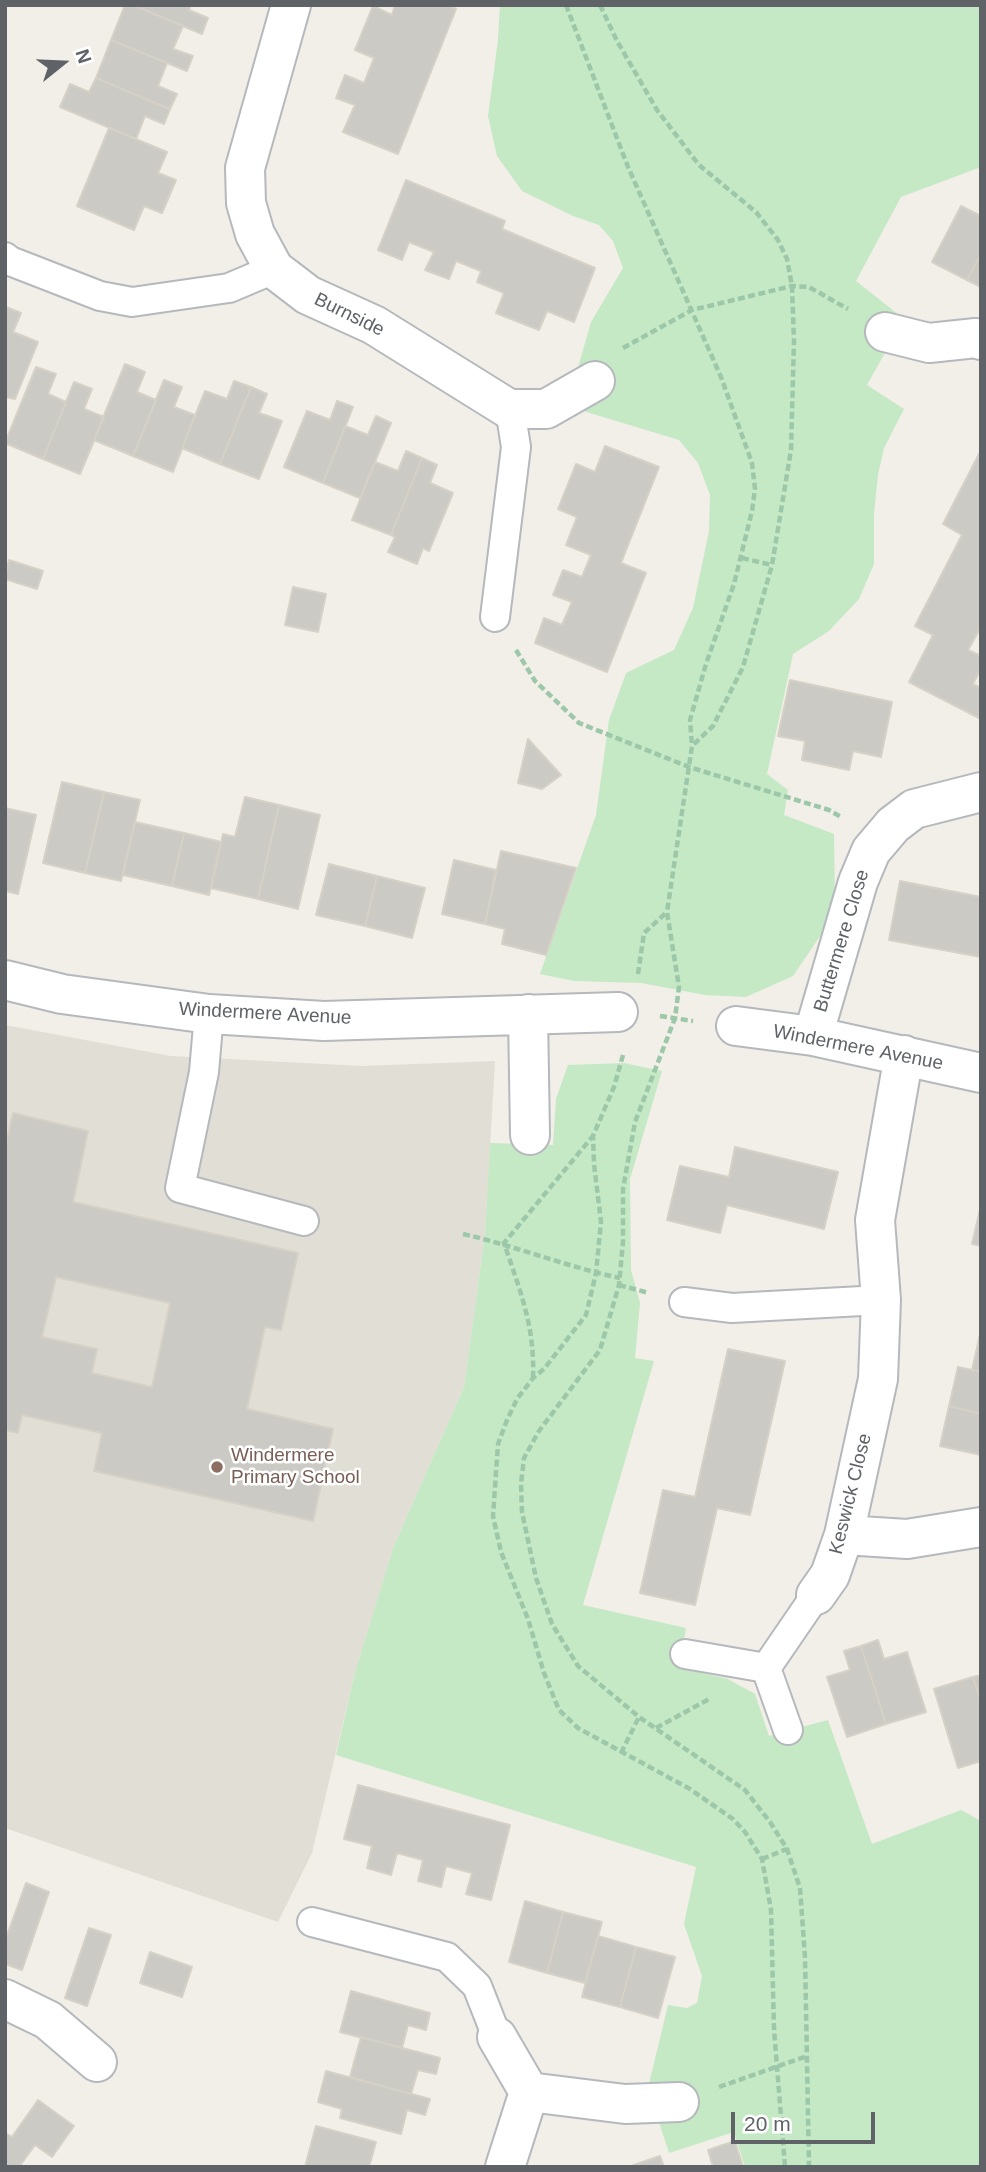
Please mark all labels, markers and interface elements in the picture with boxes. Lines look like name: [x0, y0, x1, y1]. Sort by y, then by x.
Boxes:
north arrow: [28, 28, 98, 98]
text: N: [71, 47, 96, 66]
street label: Burnside: [310, 288, 388, 342]
street label: Buttermere Close: [809, 867, 875, 1015]
street label: Windermere Avenue: [178, 998, 352, 1030]
street label: Windermere Avenue: [771, 1020, 945, 1076]
street label: Keswick Close: [825, 1431, 877, 1557]
place label: Windermere Primary School: [231, 1445, 360, 1489]
marker: Windermere Primary School: [209, 1459, 225, 1475]
scale bar: [734, 2098, 878, 2142]
text: 20 m: [744, 2112, 791, 2135]

